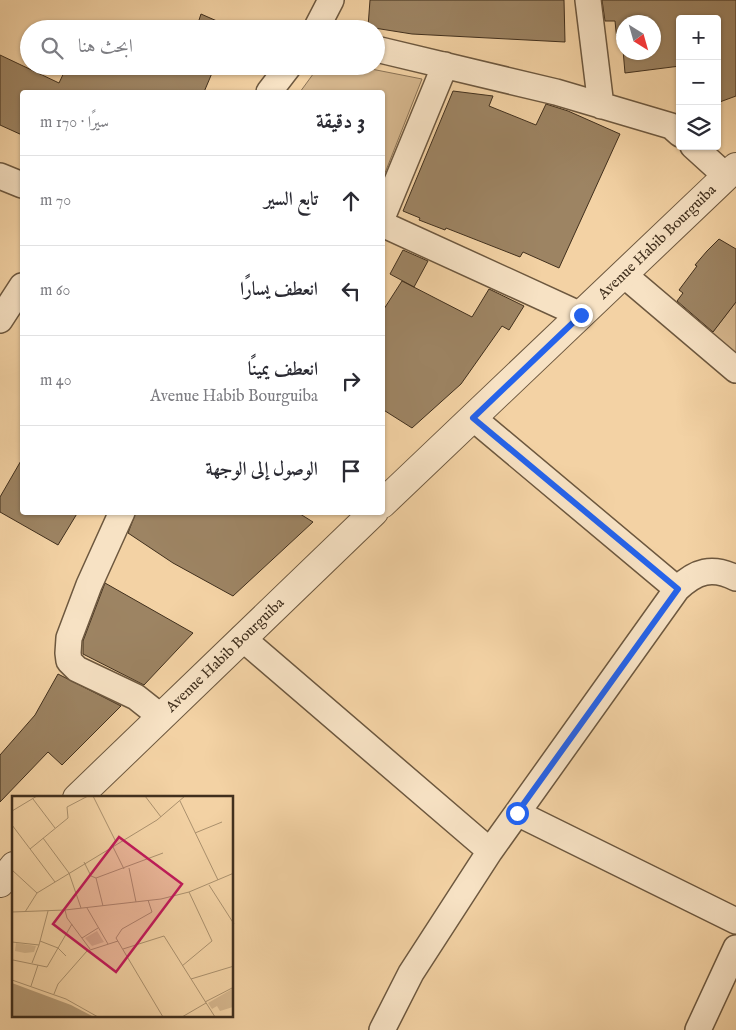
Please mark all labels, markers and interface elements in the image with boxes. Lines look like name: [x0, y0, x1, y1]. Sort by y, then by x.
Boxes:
north arrow: [616, 15, 661, 60]
map controls: [676, 15, 721, 150]
button: +: [676, 15, 721, 60]
search box: [20, 20, 385, 75]
icon: search: [38, 34, 66, 62]
text: ابحث هنا: [78, 35, 133, 59]
button: −: [676, 60, 721, 105]
button: layers: [676, 105, 721, 150]
text: 3 دقيقة: [316, 109, 365, 136]
text: سيرًا · 170 m: [40, 113, 109, 133]
street label: Avenue Habib Bourguiba: [593, 180, 721, 304]
icon: ahead: [337, 187, 365, 215]
text: تابع السير: [264, 188, 318, 212]
text: 70 m: [40, 191, 71, 211]
icon: left: [337, 277, 365, 305]
text: انعطف يسارًا: [240, 278, 318, 302]
text: 60 m: [40, 281, 70, 301]
route end: [570, 304, 593, 327]
text: انعطف يمينًا: [248, 358, 318, 382]
icon: right: [337, 367, 365, 395]
text: 40 m: [40, 371, 72, 391]
text: Avenue Habib Bourguiba: [150, 387, 318, 407]
icon: arrive: [337, 457, 365, 485]
text: الوصول إلى الوجهة: [206, 458, 318, 482]
street label: Avenue Habib Bourguiba: [161, 593, 289, 717]
inset map: [12, 796, 234, 1018]
route start: [506, 802, 529, 825]

